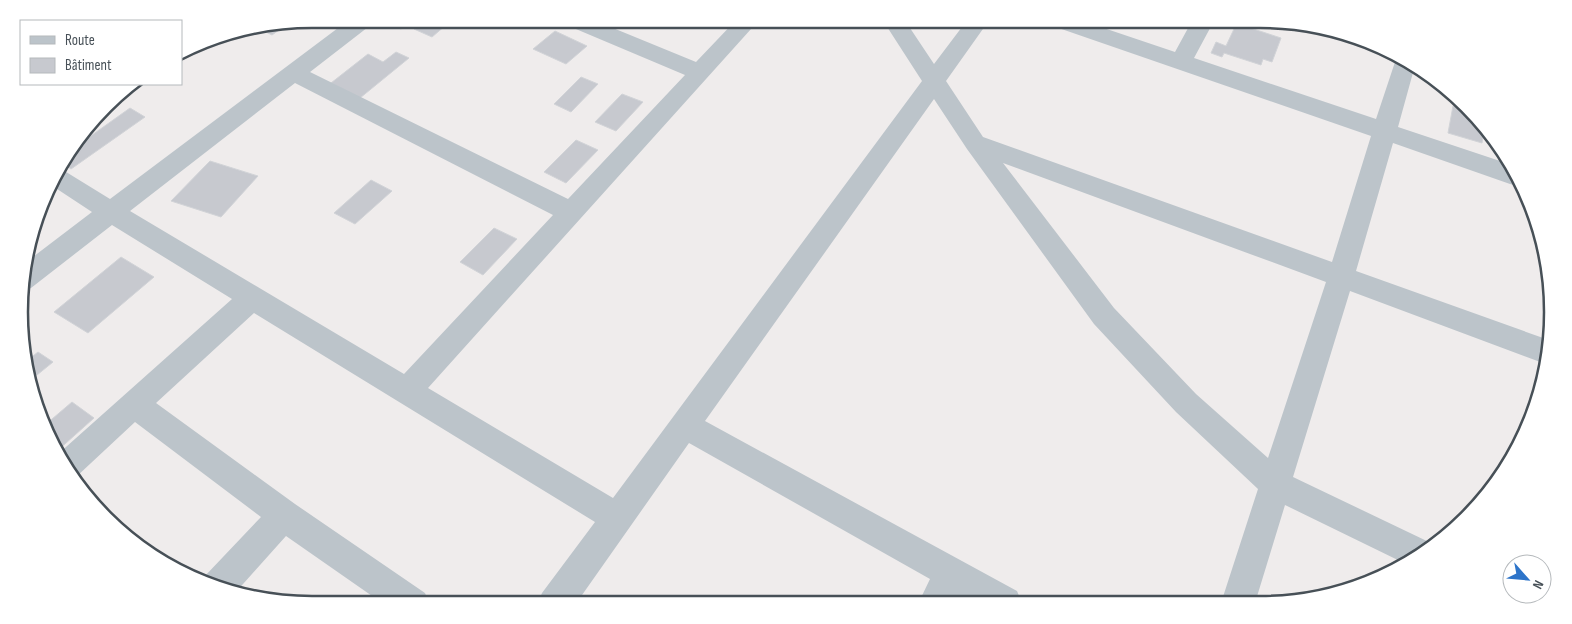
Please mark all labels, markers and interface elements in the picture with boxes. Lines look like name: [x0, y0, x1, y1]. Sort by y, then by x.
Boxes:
legend: [20, 20, 182, 85]
text: Route: [65, 31, 95, 50]
text: Bâtiment: [65, 56, 112, 75]
north arrow: [1502, 554, 1552, 604]
text: N: [1529, 577, 1547, 592]

